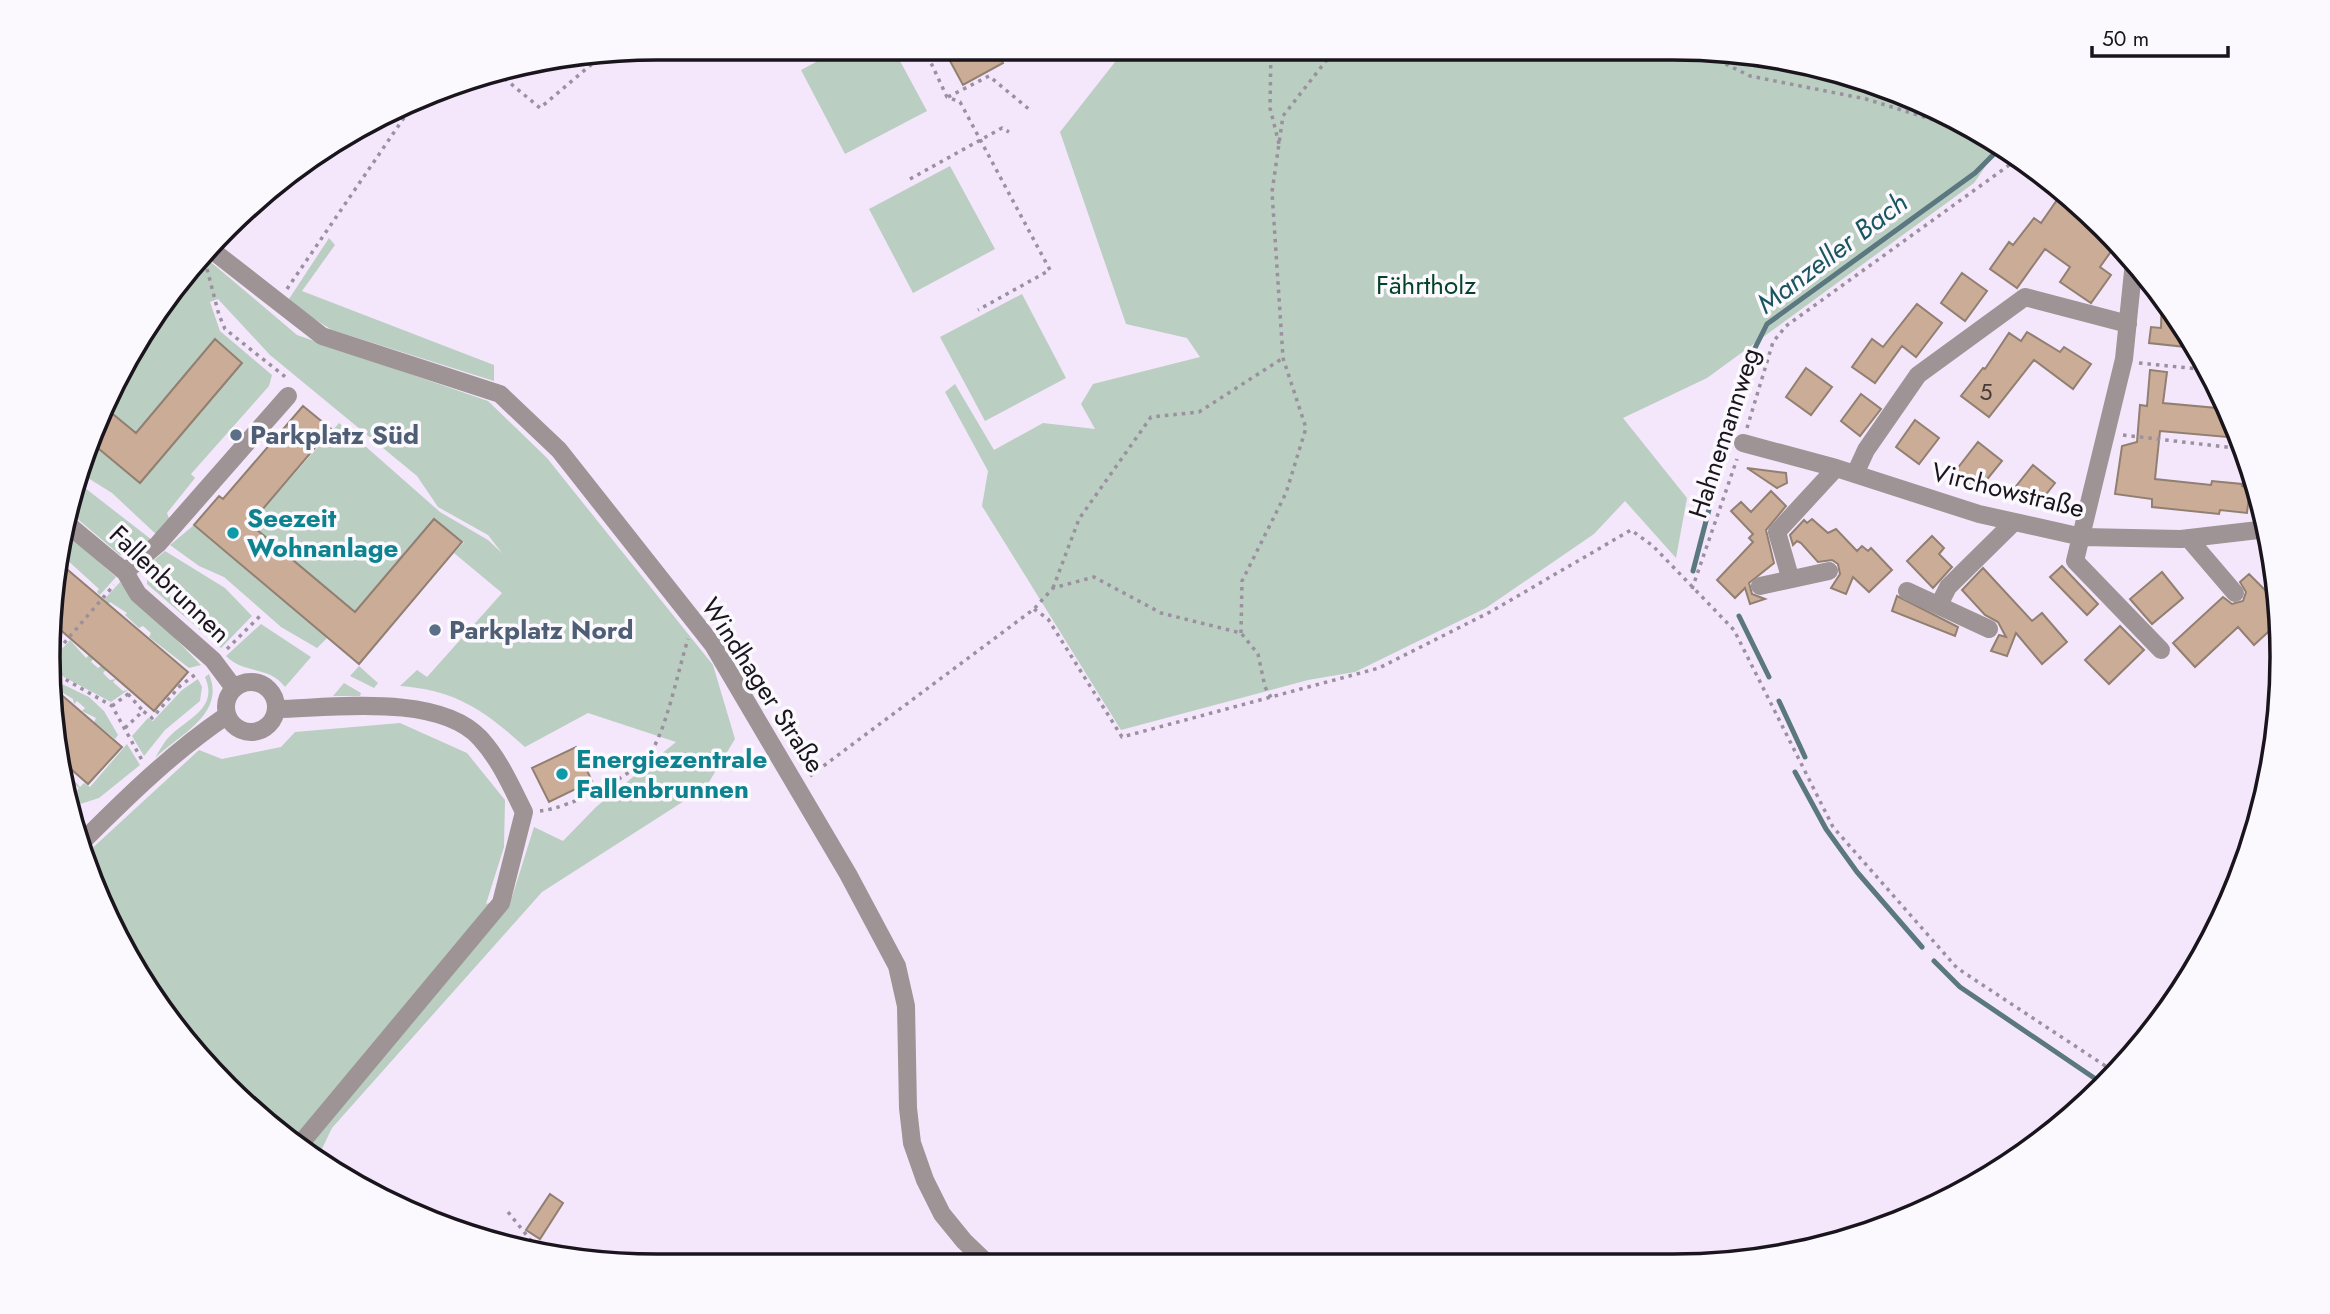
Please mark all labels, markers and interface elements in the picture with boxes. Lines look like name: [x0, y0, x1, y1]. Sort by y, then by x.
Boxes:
scale bar: [2092, 14, 2228, 58]
text: 50 m: [2102, 24, 2149, 54]
water label: Manzeller Bach: [1748, 182, 1916, 324]
park label: Fährtholz: [1376, 266, 1476, 304]
street label: Hahnemannweg: [1679, 343, 1769, 523]
house number: 5: [1980, 375, 1993, 409]
place label: Parkplatz Süd: [250, 416, 419, 454]
marker: Parkplatz Süd: [228, 427, 244, 443]
street label: Virchowstraße: [1928, 453, 2088, 527]
place label: Seezeit Wohnanlage: [247, 499, 399, 567]
street label: Fallenbrunnen: [101, 516, 239, 652]
marker: Seezeit Wohnanlage: [225, 525, 241, 541]
street label: Windhager Straße: [692, 590, 834, 780]
place label: Parkplatz Nord: [449, 611, 634, 649]
marker: Parkplatz Nord: [427, 622, 443, 638]
place label: Energiezentrale Fallenbrunnen: [576, 740, 767, 808]
marker: Energiezentrale Fallenbrunnen: [554, 766, 570, 782]

